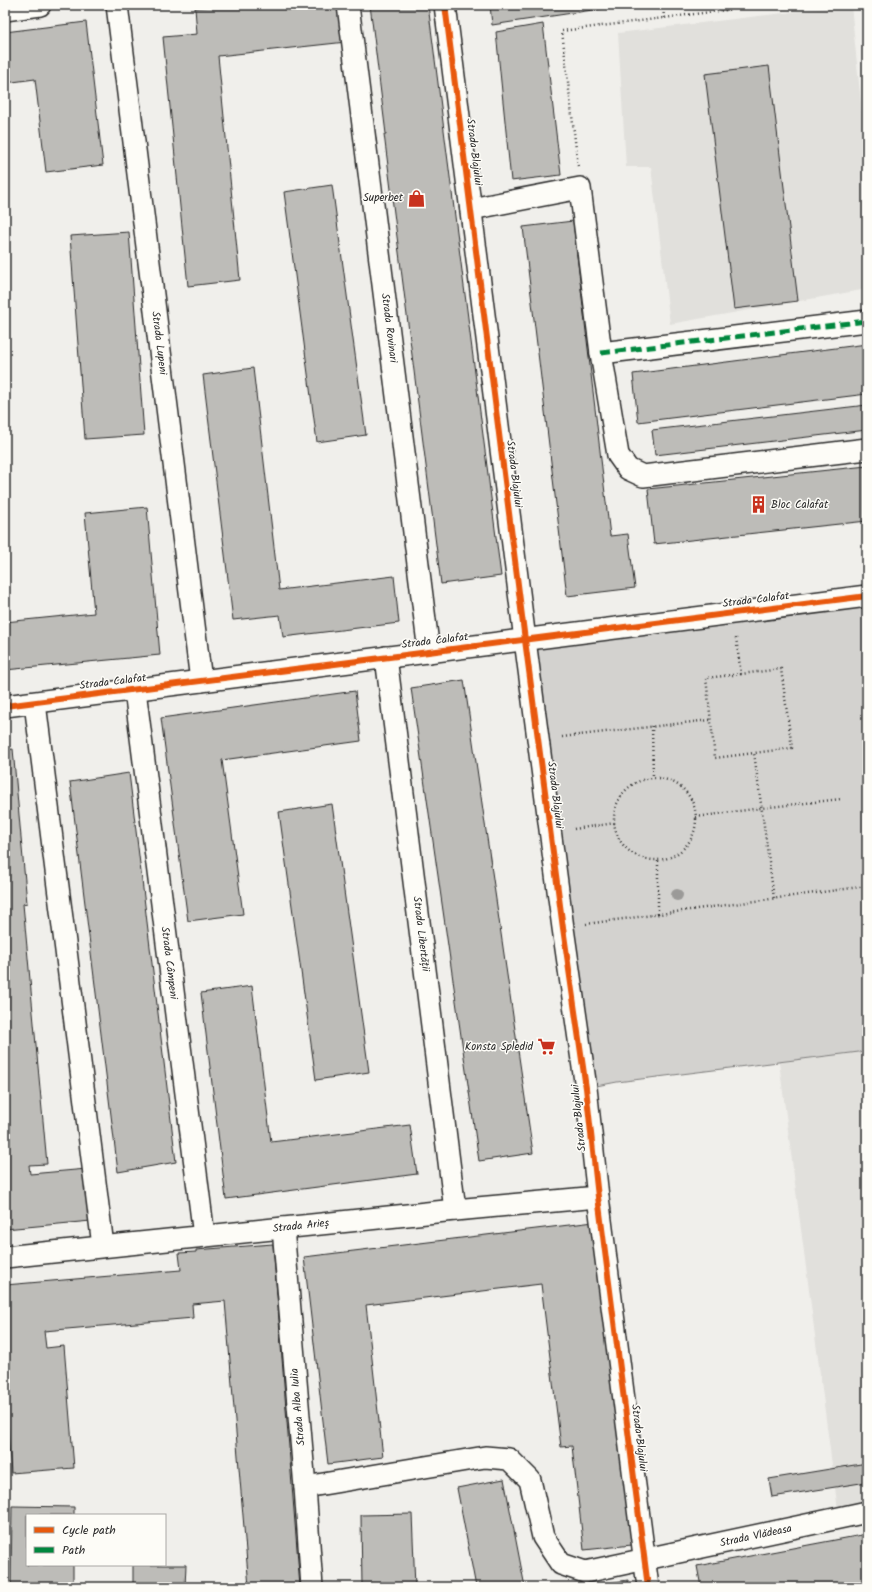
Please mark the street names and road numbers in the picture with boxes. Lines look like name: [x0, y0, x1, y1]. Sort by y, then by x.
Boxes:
street label: Strada Blajului: [461, 117, 487, 187]
street label: Strada Rovinari: [376, 292, 402, 364]
street label: Strada Lupeni: [146, 310, 172, 376]
street label: Strada Blajului: [501, 439, 527, 509]
street label: Strada Calafat: [722, 587, 791, 613]
street label: Strada Calafat: [401, 628, 470, 654]
street label: Strada Calafat: [79, 669, 148, 695]
street label: Strada Blajului: [542, 760, 568, 830]
street label: Strada Libertății: [407, 895, 435, 973]
street label: Strada Câmpeni: [156, 926, 182, 1001]
street label: Strada Blajului: [566, 1083, 591, 1153]
street label: Strada Arieș: [272, 1214, 330, 1238]
street label: Strada Alba Iulia: [286, 1367, 310, 1447]
street label: Strada Blajului: [626, 1403, 652, 1473]
street label: Strada Vlădeasa: [718, 1520, 794, 1552]

